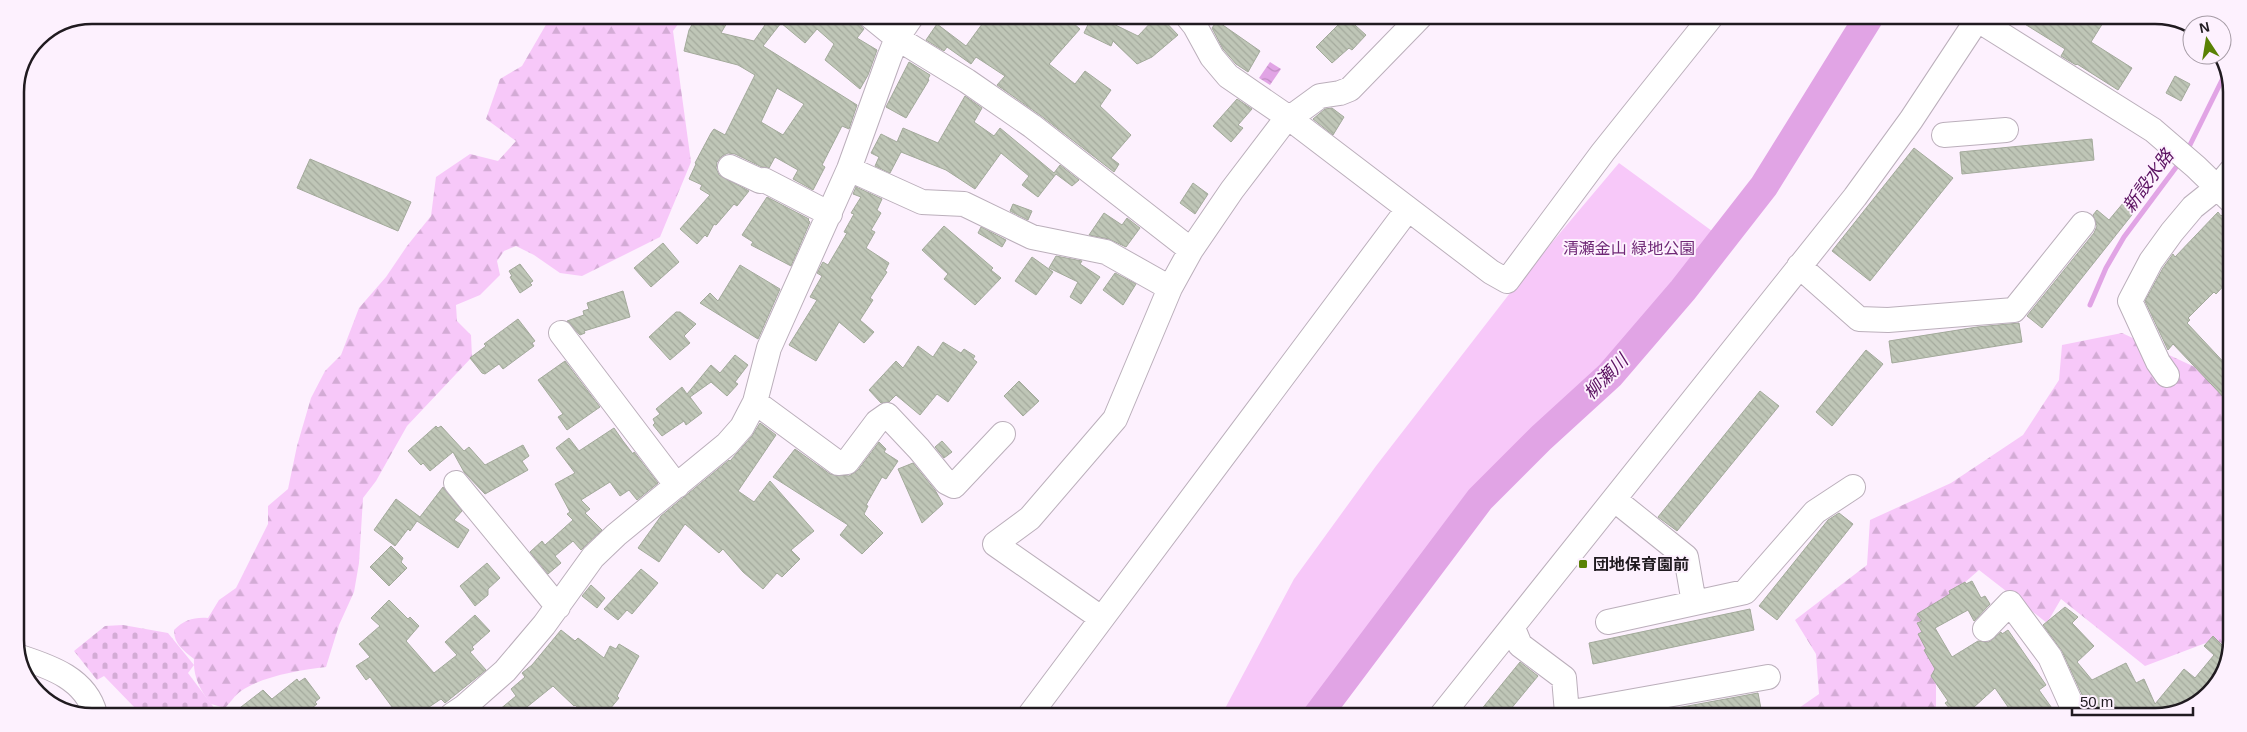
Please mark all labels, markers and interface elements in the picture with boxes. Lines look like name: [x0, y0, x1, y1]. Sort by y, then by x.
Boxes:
north arrow: [2182, 15, 2232, 65]
text: N: [2198, 18, 2211, 36]
water label: 新設水路: [2119, 144, 2178, 216]
park label: 清瀬金山 緑地公園: [1563, 240, 1695, 257]
water label: 柳瀬川: [1580, 349, 1633, 403]
place label: 団地保育園前: [1593, 556, 1689, 573]
marker: 団地保育園前: [1577, 558, 1589, 570]
scale bar: [2072, 684, 2193, 716]
text: 50 m: [2080, 693, 2113, 710]

